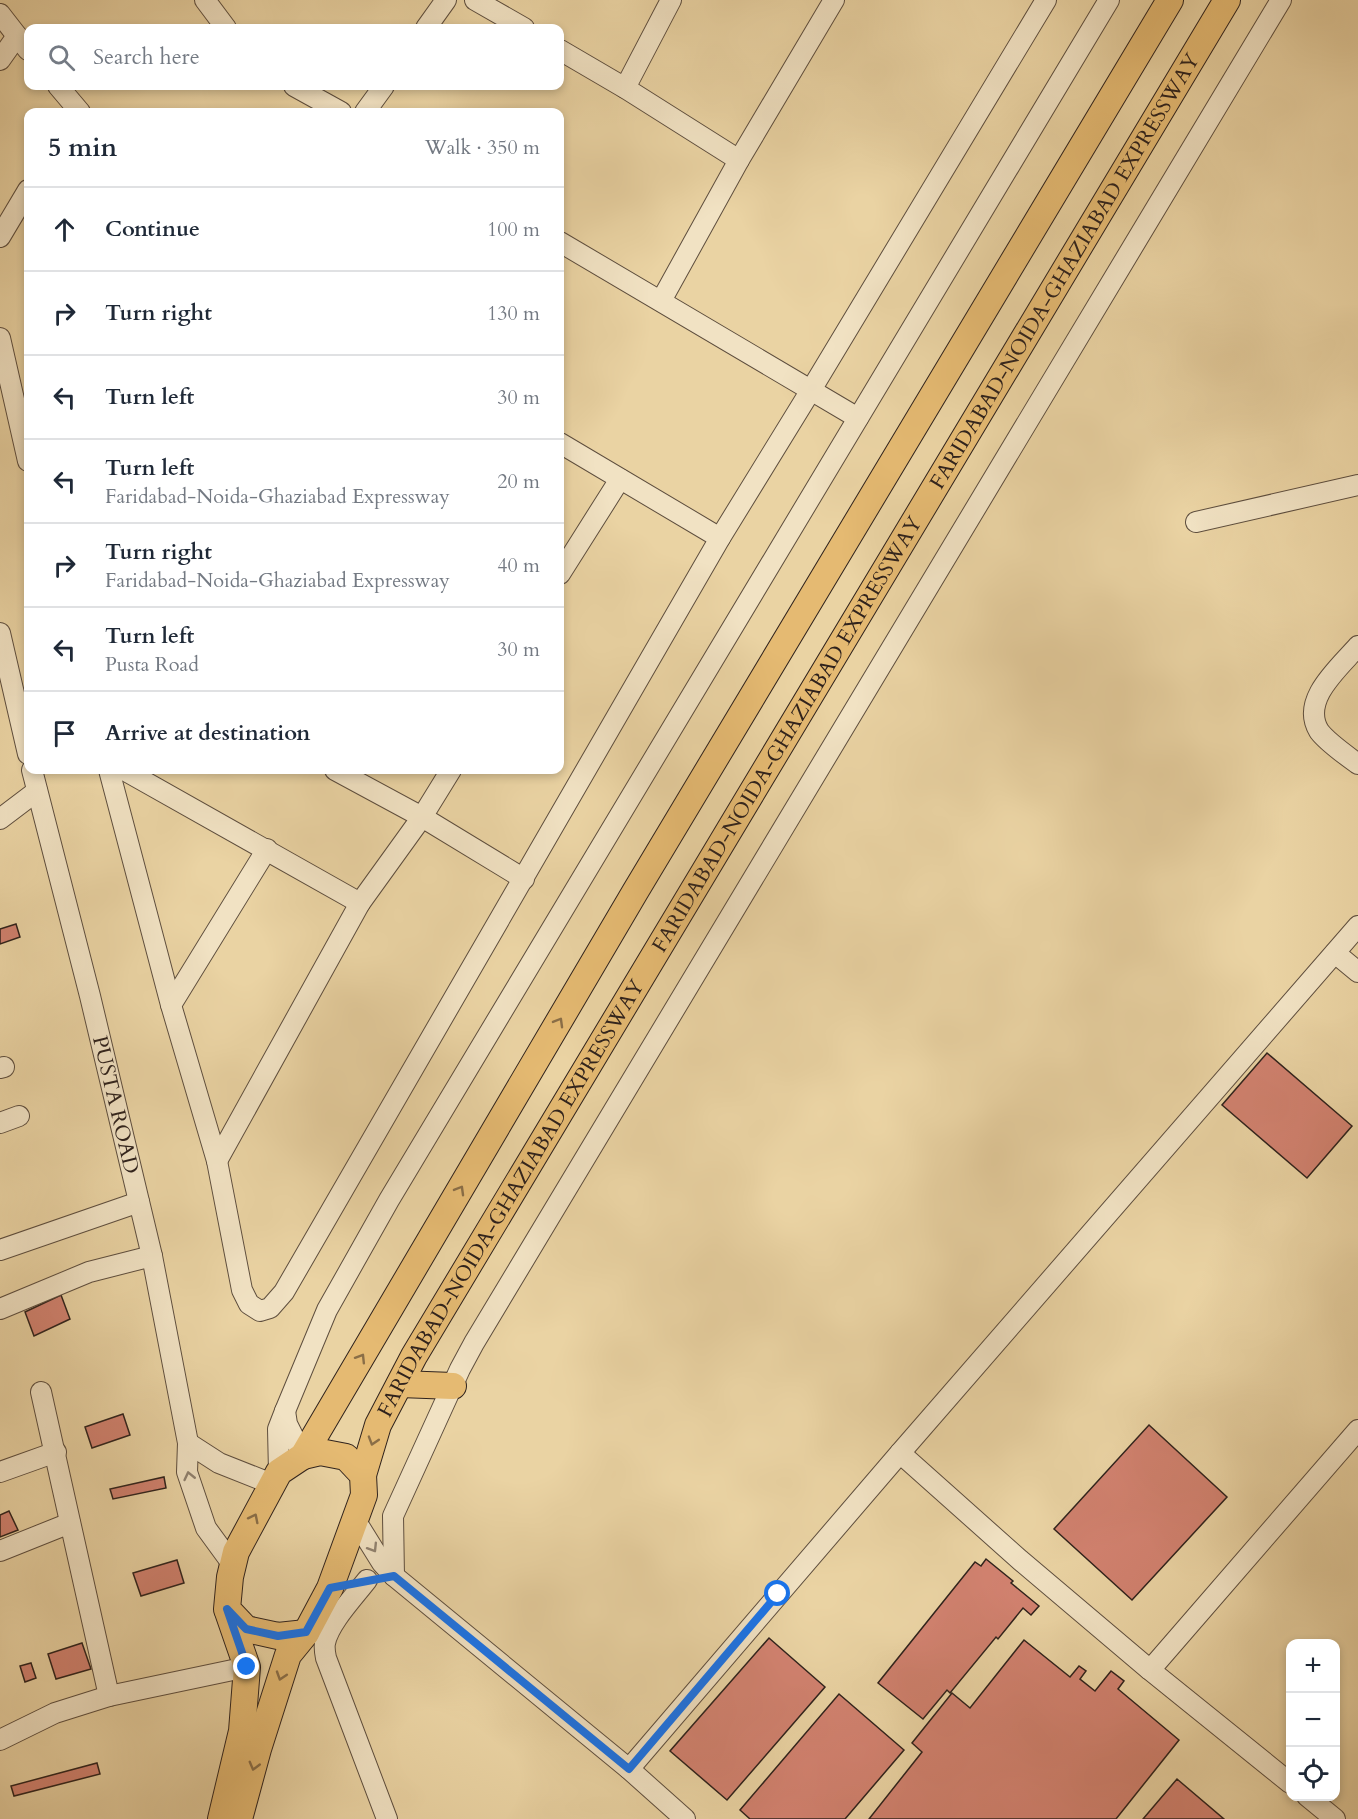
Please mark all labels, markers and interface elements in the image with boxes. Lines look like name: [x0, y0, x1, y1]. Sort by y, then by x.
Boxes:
search box: [24, 24, 564, 90]
icon: search: [45, 41, 78, 74]
text: Search here: [93, 42, 200, 72]
street label: FARIDABAD-NOIDA-GHAZIABAD EXPRESSWAY: [923, 48, 1207, 495]
text: 5 min: [48, 130, 117, 165]
text: Walk · 350 m: [425, 134, 540, 161]
icon: ahead: [48, 213, 81, 246]
text: Continue: [105, 214, 200, 244]
text: 100 m: [487, 216, 540, 243]
icon: right: [48, 297, 81, 330]
text: Turn right: [105, 298, 212, 328]
text: 130 m: [487, 300, 540, 327]
icon: left: [48, 381, 81, 414]
text: Turn left: [105, 382, 194, 412]
text: 30 m: [497, 384, 540, 411]
text: Turn left: [105, 453, 194, 483]
icon: left: [48, 465, 81, 498]
text: 20 m: [497, 468, 540, 495]
text: Faridabad-Noida-Ghaziabad Expressway: [105, 483, 450, 510]
street label: FARIDABAD-NOIDA-GHAZIABAD EXPRESSWAY: [645, 511, 929, 958]
text: Turn right: [105, 537, 212, 567]
icon: right: [48, 549, 81, 582]
text: 40 m: [497, 552, 540, 579]
text: Faridabad-Noida-Ghaziabad Expressway: [105, 567, 450, 594]
text: Turn left: [105, 621, 194, 651]
icon: left: [48, 633, 81, 666]
text: 30 m: [497, 636, 540, 663]
text: Pusta Road: [105, 651, 199, 678]
icon: arrive: [48, 717, 81, 750]
text: Arrive at destination: [105, 718, 310, 748]
street label: FARIDABAD-NOIDA-GHAZIABAD EXPRESSWAY: [371, 974, 652, 1422]
one-way arrow: [552, 1018, 563, 1028]
street label: PUSTA ROAD: [85, 1033, 146, 1177]
one-way arrow: [453, 1186, 464, 1196]
one-way arrow: [353, 1354, 365, 1364]
one-way arrow: [368, 1435, 381, 1446]
one-way arrow: [183, 1471, 196, 1481]
one-way arrow: [246, 1513, 258, 1524]
one-way arrow: [365, 1542, 377, 1552]
route start: [764, 1580, 790, 1606]
map controls: [1286, 1639, 1340, 1801]
button: +: [1286, 1639, 1340, 1693]
route end: [233, 1653, 259, 1679]
one-way arrow: [276, 1670, 288, 1681]
button: −: [1286, 1693, 1340, 1747]
button: locate: [1286, 1747, 1340, 1801]
one-way arrow: [248, 1761, 261, 1771]

